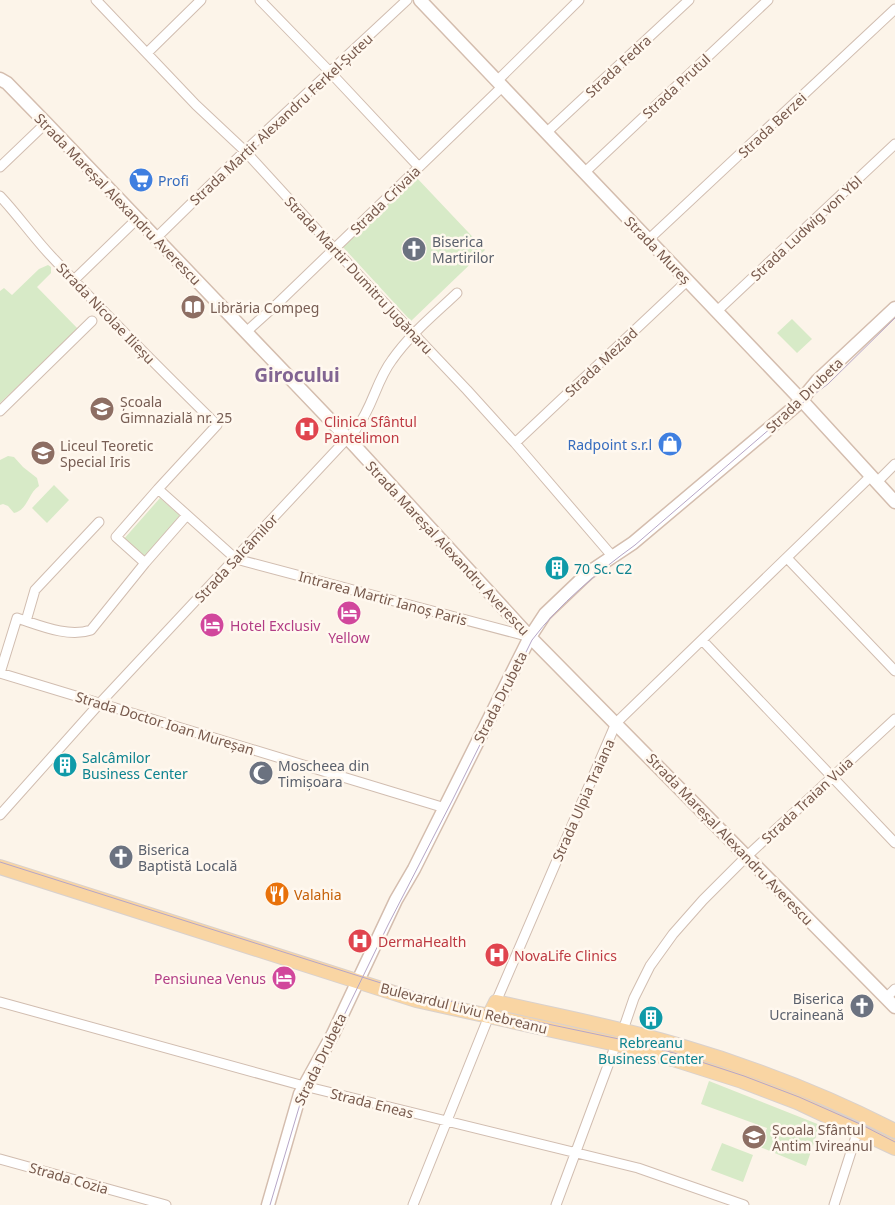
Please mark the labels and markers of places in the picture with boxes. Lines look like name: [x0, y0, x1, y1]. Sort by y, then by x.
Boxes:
supermarket icon: Profi: [128, 167, 154, 193]
place label: Profi: [158, 171, 189, 190]
place label: Biserica Martirilor: [432, 232, 494, 267]
church icon: Biserica Martirilor: [401, 236, 427, 262]
library icon: Librăria Compeg: [180, 294, 206, 320]
place label: Librăria Compeg: [210, 298, 319, 317]
place label: Școala Gimnazială nr. 25: [120, 392, 232, 427]
school or university icon: Școala Gimnazială nr. 25: [89, 396, 115, 422]
place label: Clinica Sfântul Pantelimon: [324, 412, 417, 447]
hospital icon: Clinica Sfântul Pantelimon: [294, 416, 320, 442]
shop icon: Radpoint s.r.l: [657, 431, 683, 457]
place label: Radpoint s.r.l: [567, 435, 652, 454]
place label: Liceul Teoretic Special Iris: [60, 436, 154, 471]
school or university icon: Liceul Teoretic Special Iris: [30, 440, 56, 466]
building icon: 70 Sc. C2: [544, 555, 570, 581]
place label: 70 Sc. C2: [574, 559, 632, 578]
hotel icon: Yellow: [336, 600, 362, 626]
hotel icon: Hotel Exclusiv: [199, 612, 225, 638]
place label: Hotel Exclusiv: [230, 616, 321, 635]
place label: Yellow: [328, 628, 370, 647]
place label: Salcâmilor Business Center: [82, 748, 188, 783]
building icon: Salcâmilor Business Center: [52, 752, 78, 778]
place label: Moscheea din Timișoara: [278, 756, 369, 791]
mosque icon: Moscheea din Timișoara: [248, 760, 274, 786]
place label: Biserica Baptistă Locală: [138, 840, 237, 875]
church icon: Biserica Baptistă Locală: [108, 844, 134, 870]
restaurant icon: Valahia: [264, 881, 290, 907]
place label: Valahia: [294, 885, 342, 904]
hospital icon: DermaHealth: [347, 928, 373, 954]
place label: DermaHealth: [378, 932, 466, 951]
hospital icon: NovaLife Clinics: [484, 942, 510, 968]
place label: NovaLife Clinics: [514, 946, 617, 965]
hotel icon: Pensiunea Venus: [271, 965, 297, 991]
place label: Pensiunea Venus: [154, 969, 266, 988]
place label: Biserica Ucraineană: [769, 989, 844, 1024]
church icon: Biserica Ucraineană: [849, 993, 875, 1019]
building icon: Rebreanu Business Center: [638, 1005, 664, 1031]
place label: Rebreanu Business Center: [598, 1033, 704, 1068]
place label: Școala Sfântul Antim Ivireanul: [772, 1120, 873, 1155]
school or university icon: Școala Sfântul Antim Ivireanul: [741, 1124, 767, 1150]

